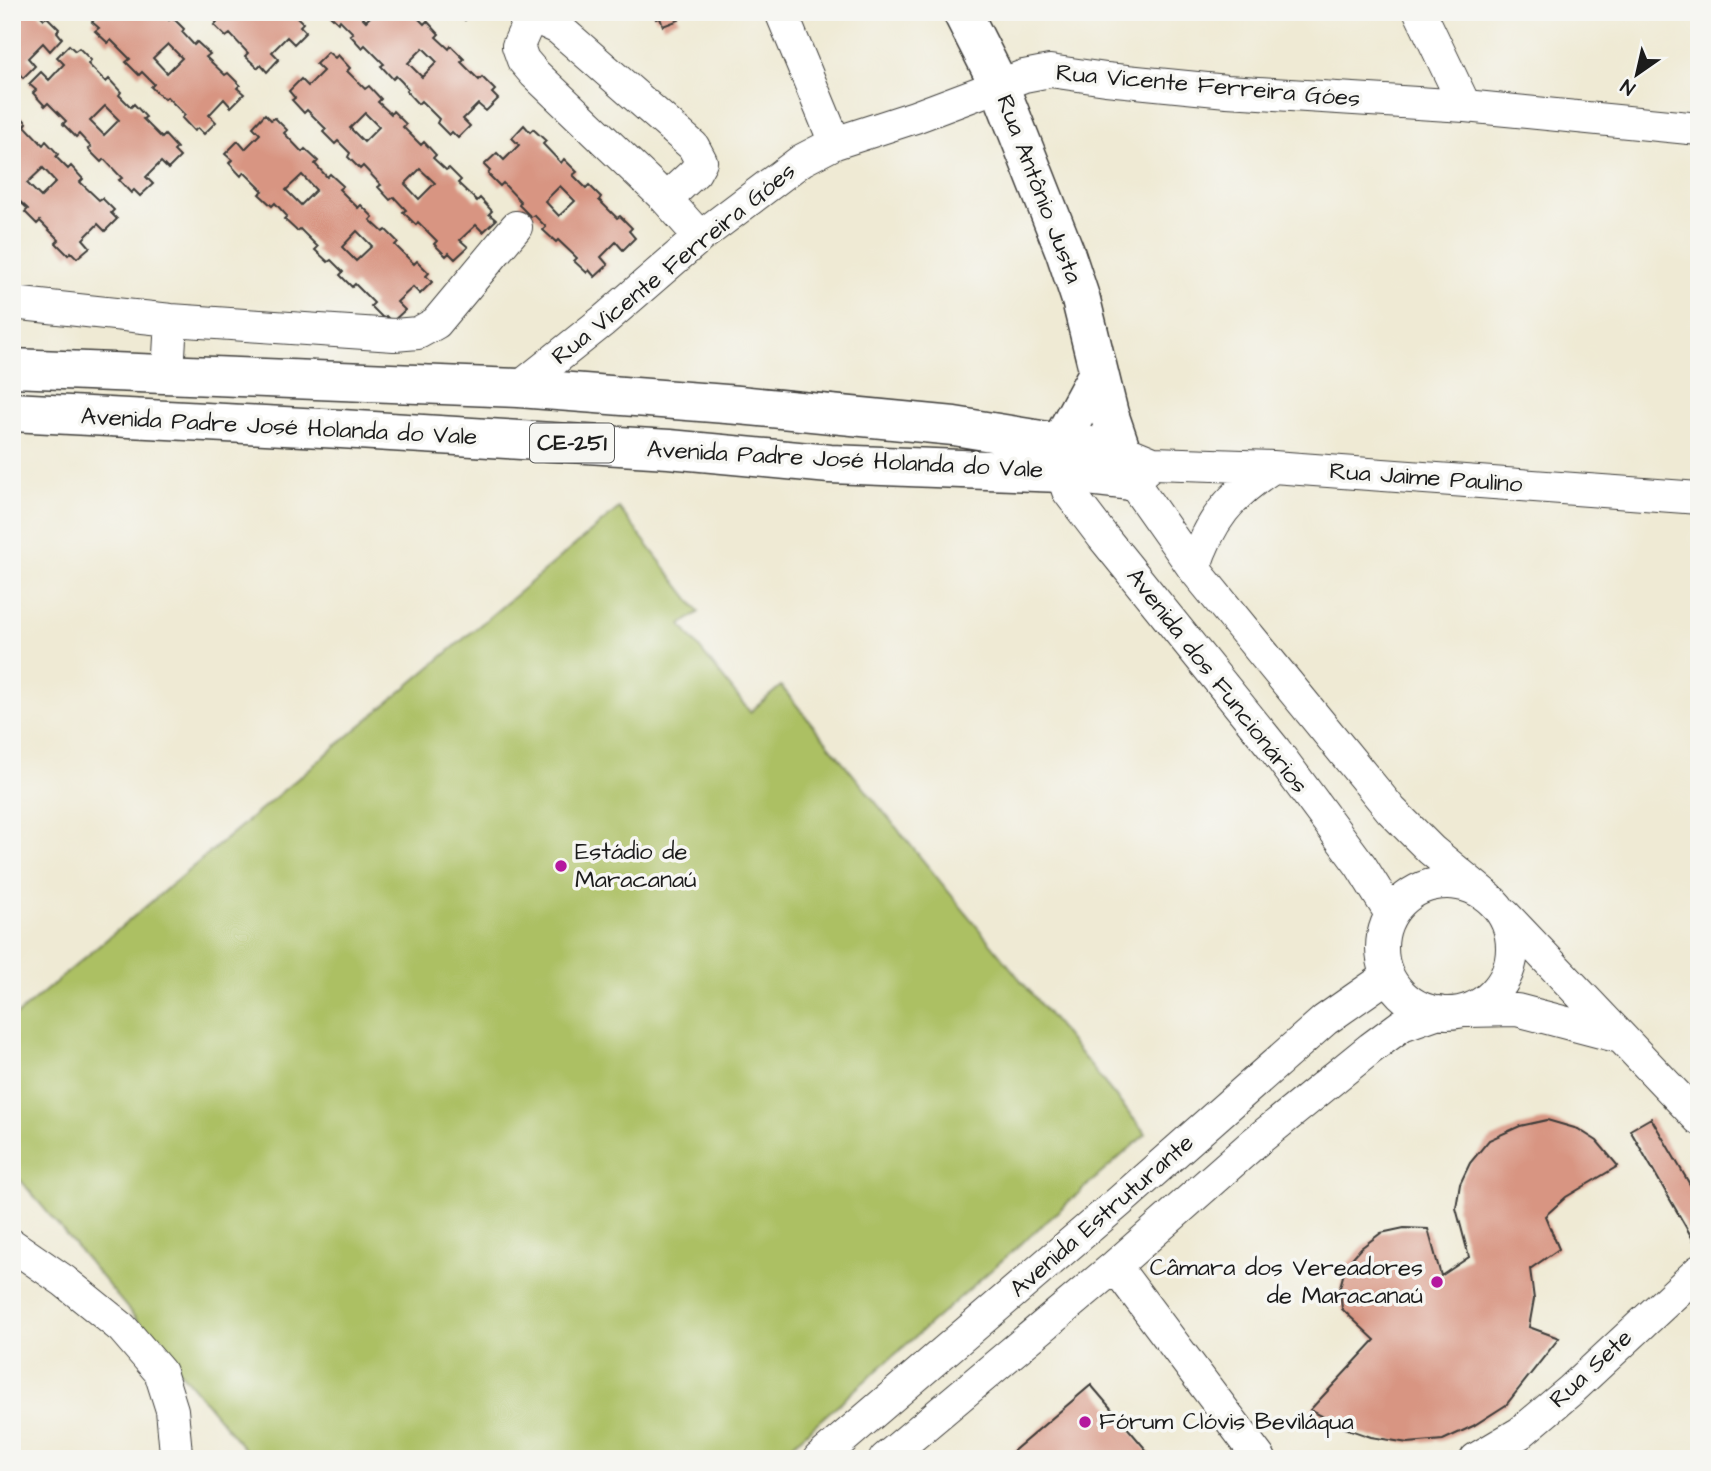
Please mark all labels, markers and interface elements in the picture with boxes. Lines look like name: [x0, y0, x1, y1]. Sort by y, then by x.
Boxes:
north arrow: [1602, 38, 1672, 108]
street label: Rua Vicente Ferreira Góes: [1055, 56, 1361, 116]
text: N: [1616, 72, 1641, 101]
street label: Rua Antônio Justa: [987, 90, 1091, 288]
street label: Rua Vicente Ferreira Góes: [545, 155, 803, 373]
street label: Avenida Padre José Holanda do Vale: [80, 400, 478, 454]
road number: CE-251: [530, 424, 614, 462]
street label: Avenida Padre José Holanda do Vale: [646, 433, 1044, 487]
street label: Rua Jaime Paulino: [1328, 454, 1524, 502]
street label: Avenida dos Funcionários: [1118, 561, 1316, 801]
place label: Estádio de Maracanaú: [575, 835, 696, 897]
marker: Estádio de Maracanaú: [553, 858, 569, 874]
street label: Avenida Estruturante: [1003, 1126, 1201, 1306]
place label: Câmara dos Vereadores de Maracanaú: [1150, 1251, 1423, 1313]
marker: Câmara dos Vereadores de Maracanaú: [1429, 1274, 1445, 1290]
street label: Rua Sete: [1542, 1322, 1640, 1416]
place label: Fórum Clóvis Beviláqua: [1099, 1405, 1354, 1439]
marker: Fórum Clóvis Beviláqua: [1077, 1414, 1093, 1430]

